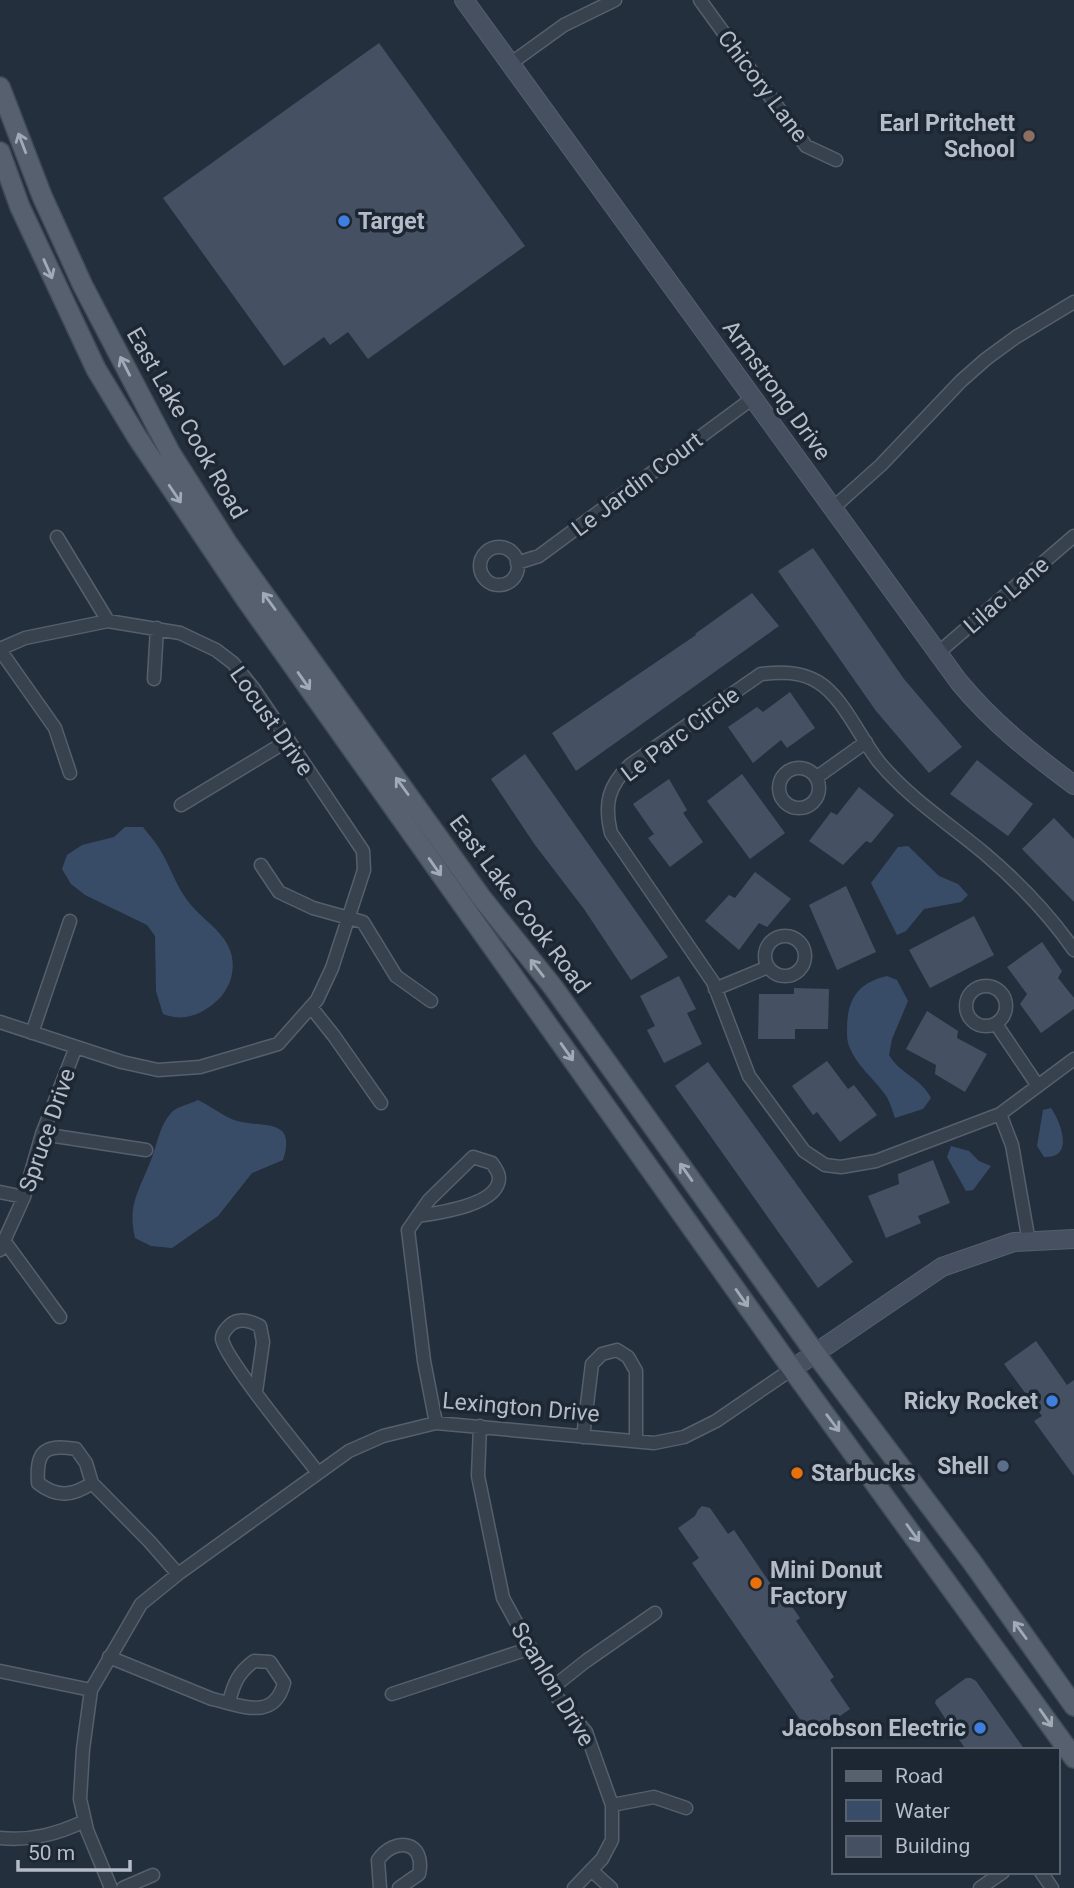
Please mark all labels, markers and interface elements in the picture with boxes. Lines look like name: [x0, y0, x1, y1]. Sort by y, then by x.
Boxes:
street label: Chicory Lane: [712, 25, 813, 147]
place label: Earl Pritchett School: [880, 110, 1015, 163]
marker: Earl Pritchett School: [1021, 128, 1037, 144]
one-way arrow: [14, 132, 27, 154]
place label: Target: [358, 208, 425, 235]
marker: Target: [336, 213, 352, 229]
one-way arrow: [42, 258, 55, 279]
street label: Armstrong Drive: [717, 315, 836, 465]
street label: East Lake Cook Road: [121, 323, 252, 524]
one-way arrow: [118, 357, 132, 377]
street label: Le Jardin Court: [567, 426, 708, 542]
one-way arrow: [168, 483, 182, 503]
street label: Lilac Lane: [958, 551, 1054, 640]
one-way arrow: [262, 592, 276, 611]
street label: Locust Drive: [224, 662, 319, 781]
one-way arrow: [297, 671, 311, 690]
street label: Le Parc Circle: [616, 681, 745, 787]
one-way arrow: [394, 777, 409, 796]
street label: East Lake Cook Road: [444, 810, 595, 999]
one-way arrow: [428, 857, 442, 876]
one-way arrow: [530, 959, 545, 978]
one-way arrow: [560, 1042, 575, 1061]
street label: Spruce Drive: [14, 1065, 81, 1195]
one-way arrow: [679, 1163, 693, 1182]
one-way arrow: [735, 1287, 749, 1307]
street label: Lexington Drive: [441, 1387, 601, 1428]
place label: Ricky Rocket: [904, 1388, 1038, 1415]
marker: Ricky Rocket: [1044, 1393, 1060, 1409]
one-way arrow: [825, 1414, 840, 1432]
place label: Shell: [937, 1453, 989, 1480]
marker: Shell: [995, 1458, 1011, 1474]
place label: Starbucks: [811, 1460, 916, 1487]
marker: Starbucks: [789, 1465, 805, 1481]
one-way arrow: [906, 1523, 921, 1542]
place label: Mini Donut Factory: [770, 1557, 883, 1610]
marker: Mini Donut Factory: [748, 1575, 764, 1591]
street label: Scanlon Drive: [505, 1617, 600, 1751]
one-way arrow: [1013, 1621, 1027, 1640]
one-way arrow: [1039, 1708, 1053, 1727]
place label: Jacobson Electric: [782, 1715, 966, 1742]
marker: Jacobson Electric: [972, 1720, 988, 1736]
legend: [832, 1748, 1060, 1874]
text: Road: [895, 1764, 943, 1788]
text: Water: [895, 1799, 950, 1823]
scale bar: [18, 1828, 130, 1872]
text: Building: [895, 1834, 970, 1858]
text: 50 m: [28, 1841, 75, 1865]

